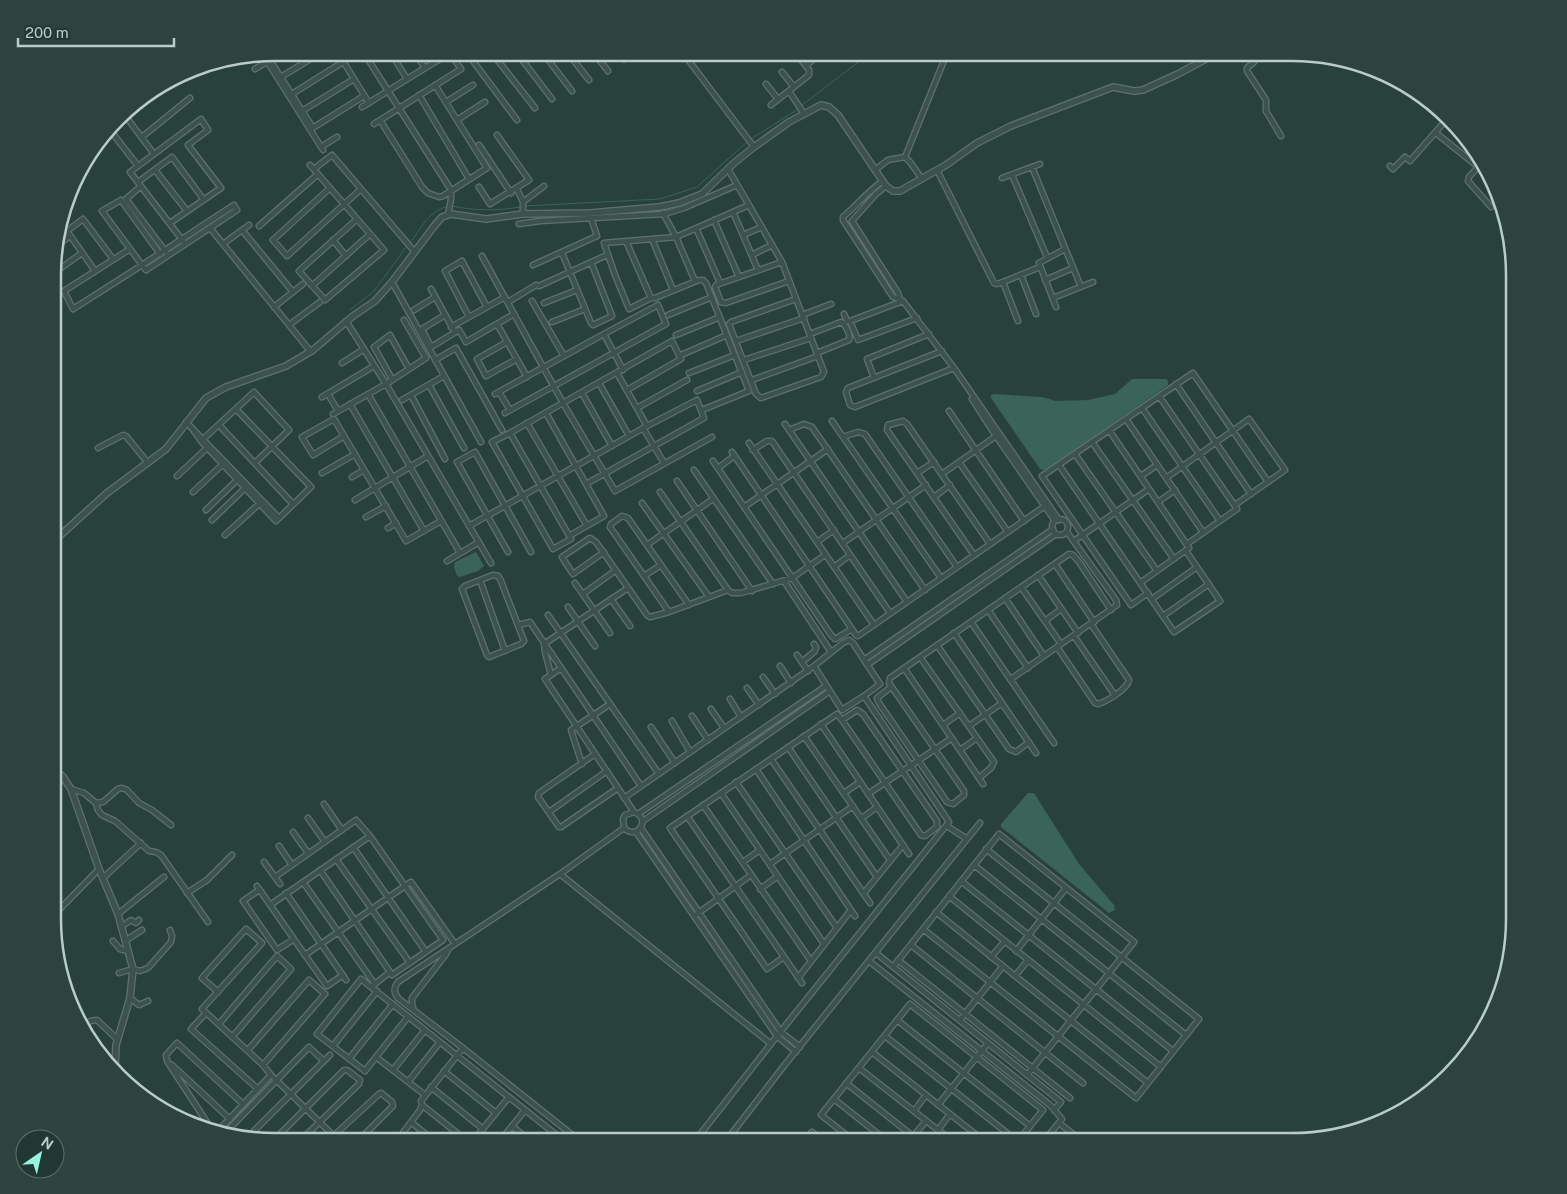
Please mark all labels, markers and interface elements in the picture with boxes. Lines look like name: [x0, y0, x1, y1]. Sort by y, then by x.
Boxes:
scale bar: [18, 15, 174, 47]
text: 200 m: [25, 24, 69, 41]
north arrow: [15, 1129, 65, 1179]
text: N: [38, 1134, 56, 1153]

